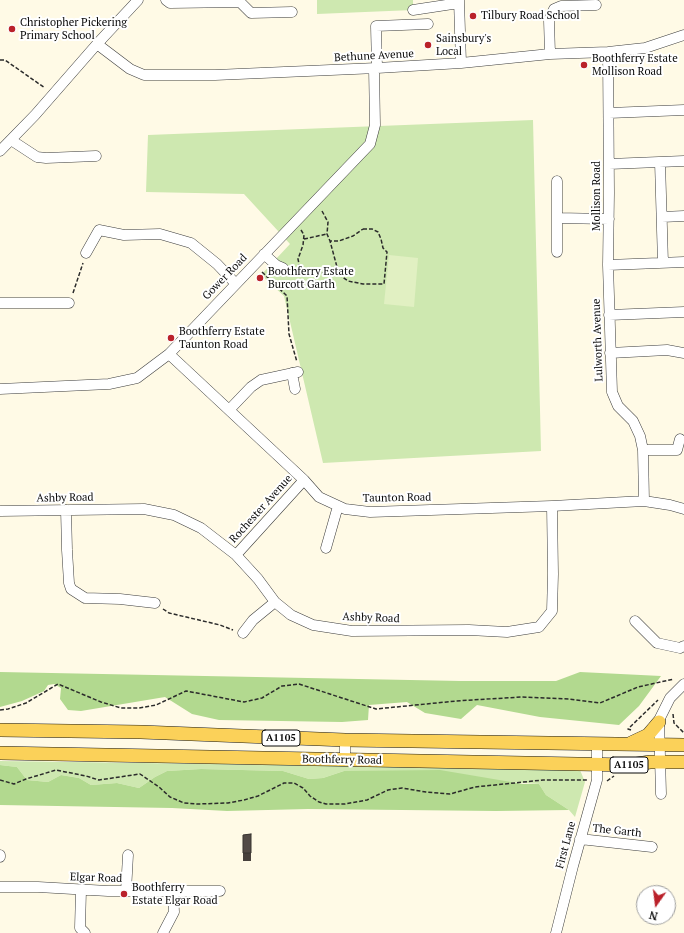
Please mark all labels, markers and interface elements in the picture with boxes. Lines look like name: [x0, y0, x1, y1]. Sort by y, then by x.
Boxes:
place label: Tilbury Road School: [481, 9, 580, 23]
marker: Tilbury Road School: [468, 11, 478, 21]
place label: Christopher Pickering Primary School: [20, 16, 127, 42]
marker: Christopher Pickering Primary School: [7, 24, 17, 34]
place label: Sainsbury's Local: [436, 32, 491, 58]
marker: Sainsbury's Local: [423, 40, 433, 50]
street label: Bethune Avenue: [334, 47, 414, 65]
place label: Boothferry Estate Mollison Road: [592, 52, 678, 78]
marker: Boothferry Estate Mollison Road: [579, 60, 589, 70]
street label: Mollison Road: [590, 161, 604, 231]
street label: Gower Road: [200, 251, 250, 303]
place label: Boothferry Estate Burcott Garth: [268, 265, 354, 291]
marker: Boothferry Estate Burcott Garth: [255, 273, 265, 283]
street label: Lulworth Avenue: [590, 298, 606, 382]
place label: Boothferry Estate Taunton Road: [179, 325, 265, 351]
marker: Boothferry Estate Taunton Road: [166, 333, 176, 343]
street label: Rochester Avenue: [227, 472, 295, 546]
street label: Ashby Road: [36, 491, 94, 505]
street label: Taunton Road: [362, 491, 432, 505]
street label: Ashby Road: [342, 610, 400, 626]
road number: A1105: [262, 730, 300, 746]
street label: Boothferry Road: [302, 753, 382, 767]
road number: A1105: [610, 757, 648, 773]
street label: First Lane: [553, 820, 579, 870]
street label: The Garth: [592, 822, 642, 840]
street label: Elgar Road: [70, 870, 122, 886]
place label: Boothferry Estate Elgar Road: [132, 881, 218, 907]
north arrow: [636, 885, 676, 925]
marker: Boothferry Estate Elgar Road: [119, 889, 129, 899]
text: N: [648, 908, 659, 923]

